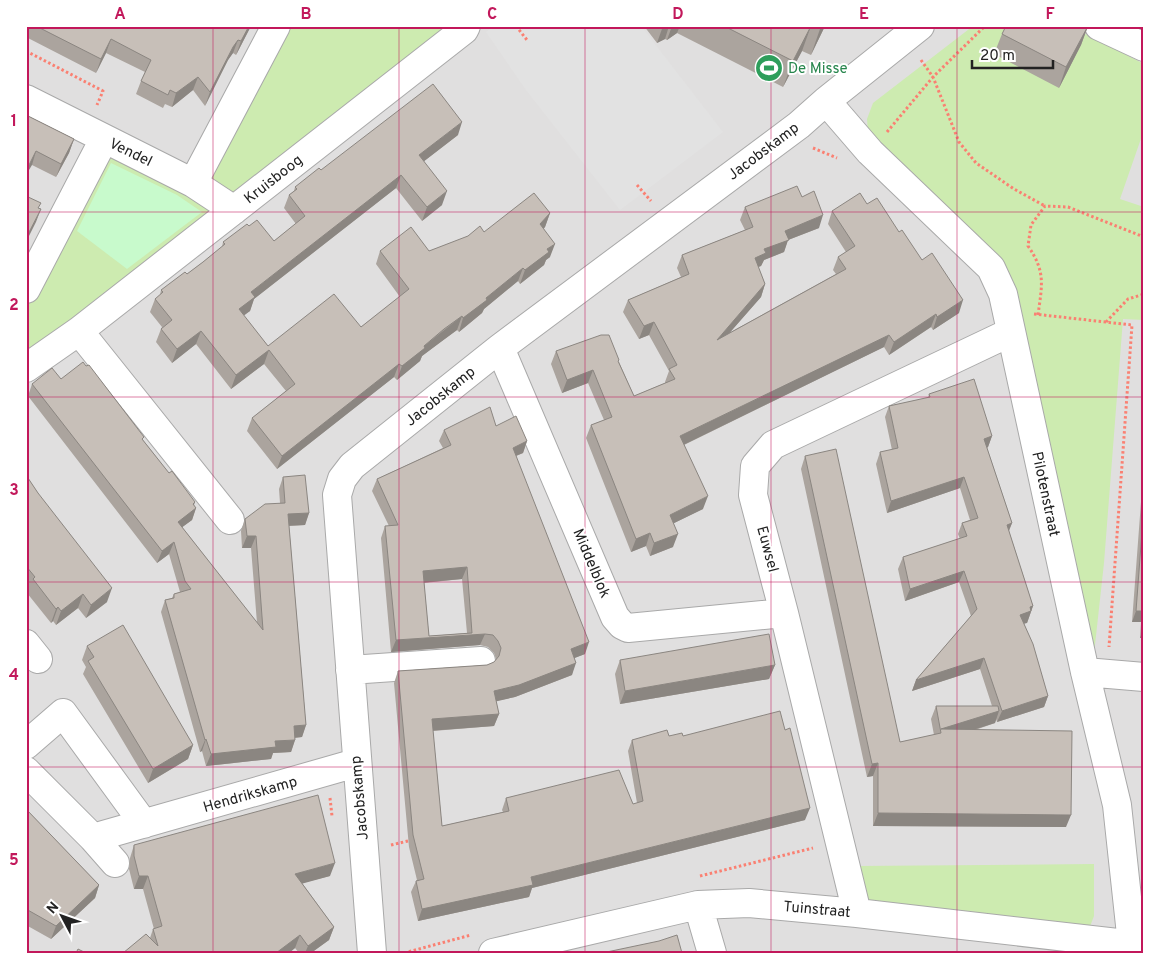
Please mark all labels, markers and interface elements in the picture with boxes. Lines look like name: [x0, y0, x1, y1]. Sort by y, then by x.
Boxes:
text: A: [114, 5, 126, 25]
text: B: [300, 5, 312, 25]
text: C: [487, 5, 497, 25]
text: D: [672, 5, 684, 25]
text: E: [859, 5, 869, 25]
text: F: [1045, 5, 1055, 25]
scale bar: [972, 38, 1054, 70]
text: 20 m: [980, 47, 1015, 66]
sports icon: De Misse: [754, 53, 784, 83]
place label: De Misse: [788, 60, 848, 79]
text: 1: [11, 112, 17, 132]
street label: Jacobskamp: [724, 119, 803, 185]
street label: Vendel: [106, 135, 155, 172]
street label: Kruisboog: [241, 151, 307, 209]
text: 2: [9, 296, 19, 316]
street label: Jacobskamp: [402, 363, 480, 431]
street label: Pilotenstraat: [1026, 450, 1063, 539]
text: 3: [9, 481, 19, 501]
street label: Euwsel: [751, 524, 782, 575]
street label: Middelblok: [568, 526, 614, 601]
text: 4: [9, 666, 19, 686]
street label: Jacobskamp: [347, 755, 374, 841]
street label: Hendrikskamp: [201, 773, 300, 818]
text: 5: [9, 851, 19, 871]
north arrow: [38, 892, 88, 942]
street label: Tuinstraat: [782, 898, 851, 923]
text: N: [44, 899, 63, 918]

